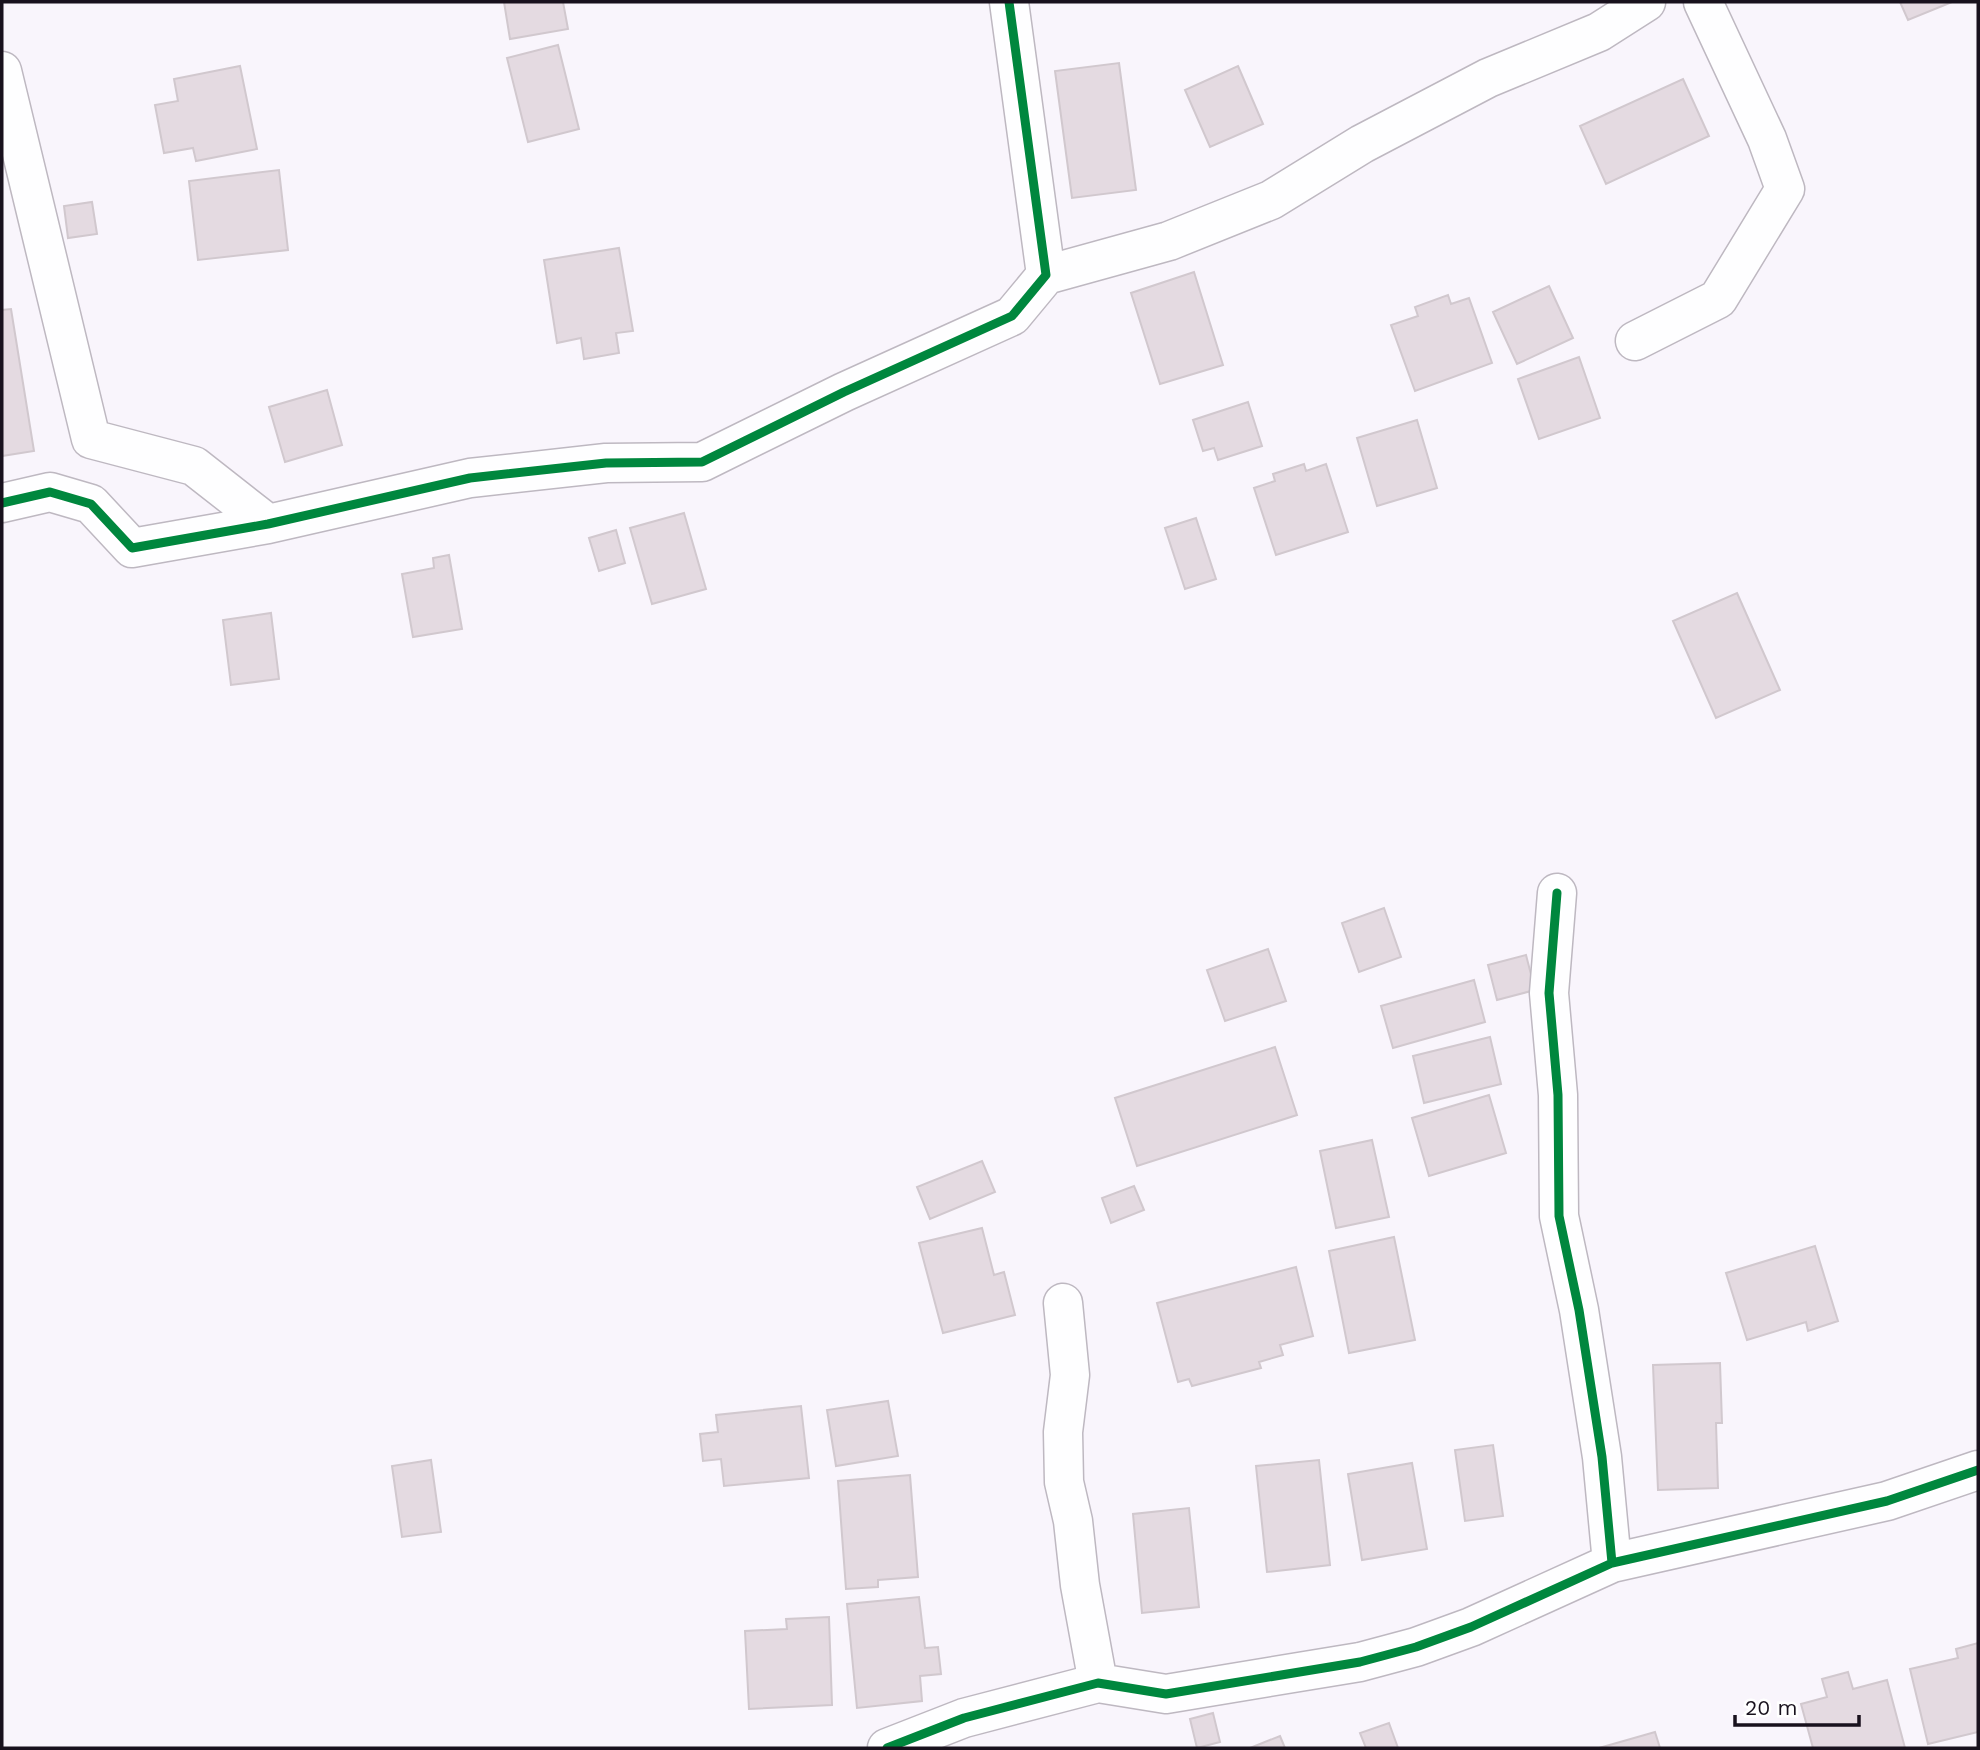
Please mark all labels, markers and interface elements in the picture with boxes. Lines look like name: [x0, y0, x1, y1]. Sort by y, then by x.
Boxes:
scale bar: [1735, 1684, 1859, 1728]
text: 20 m: [1745, 1695, 1797, 1720]

